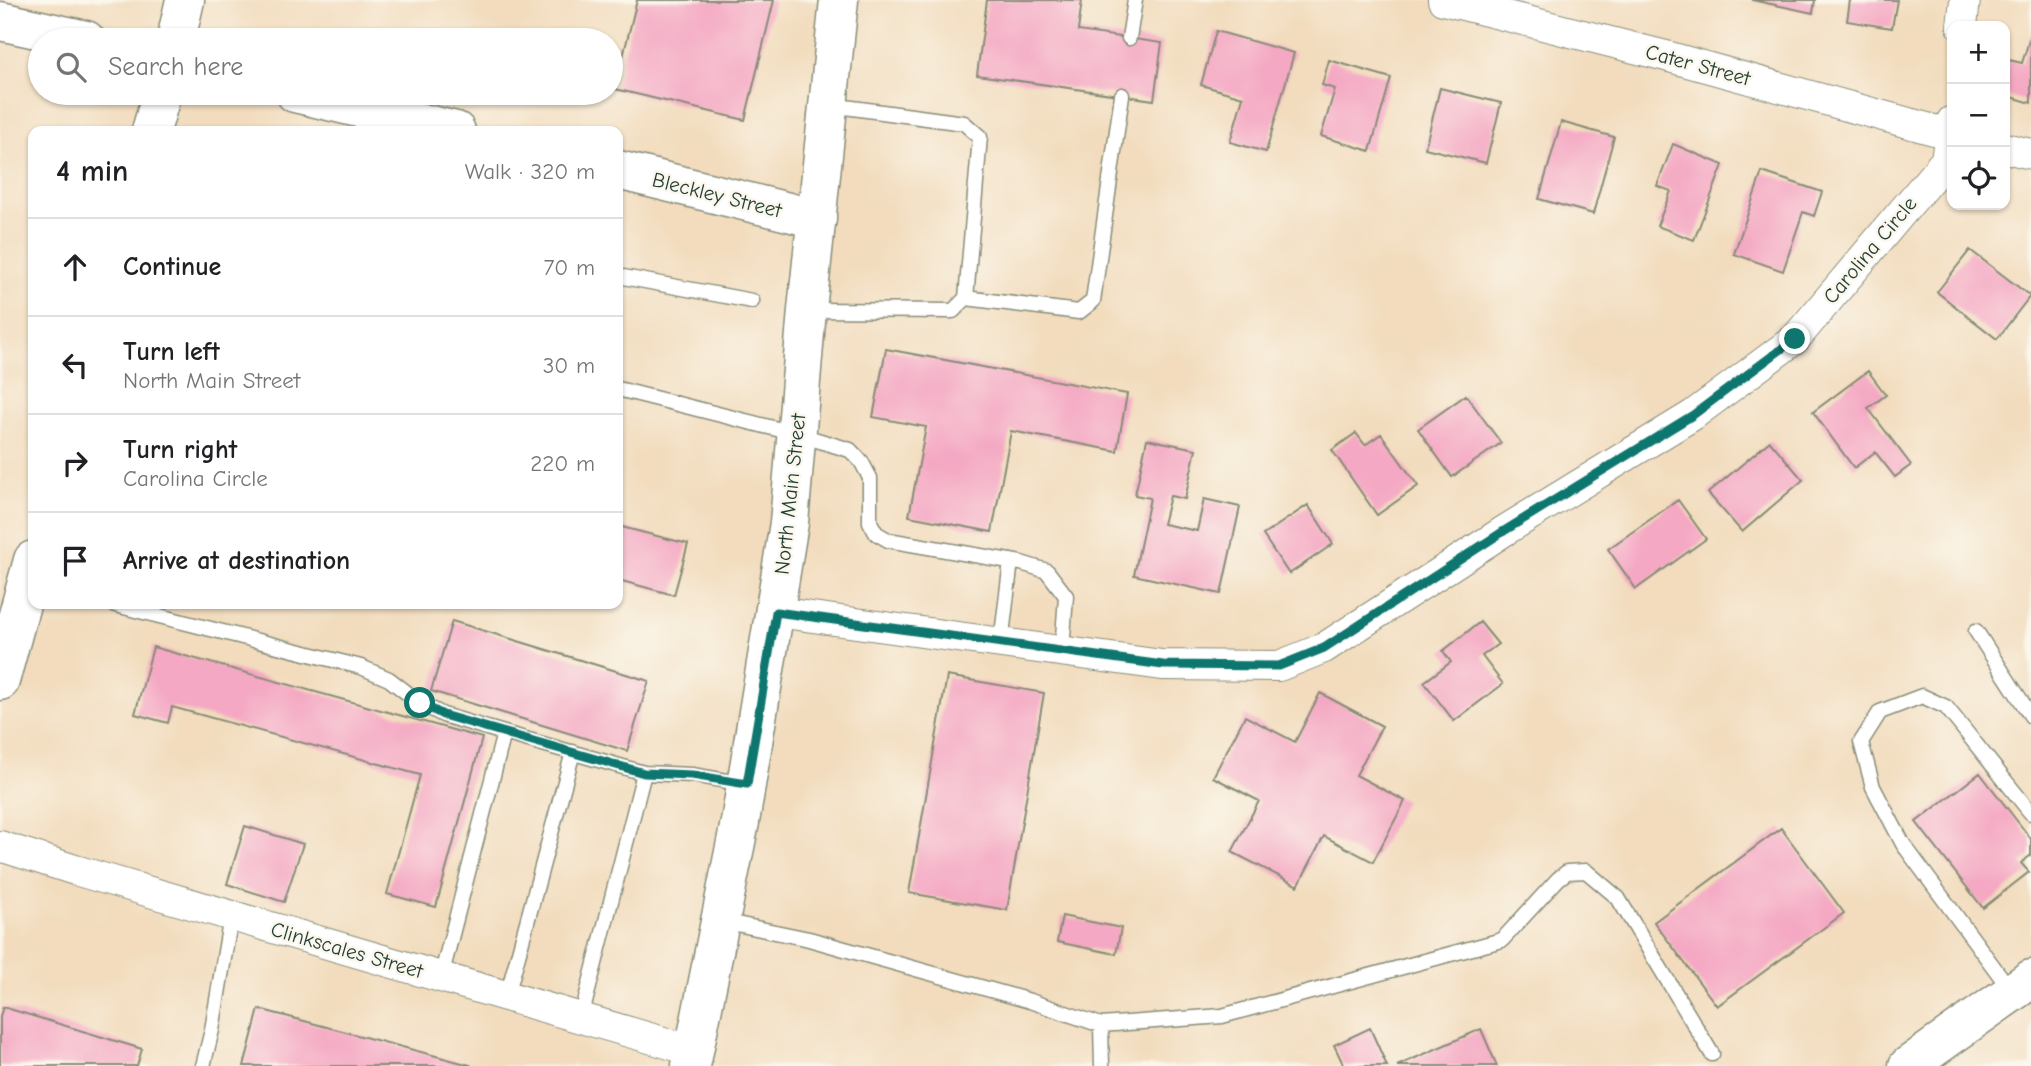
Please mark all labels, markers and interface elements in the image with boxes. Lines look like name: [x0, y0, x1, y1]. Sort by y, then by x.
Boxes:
map controls: [1947, 21, 2010, 210]
button: +: [1947, 21, 2010, 84]
search box: [28, 28, 623, 105]
street label: Cater Street: [1643, 39, 1754, 91]
icon: search: [52, 48, 90, 86]
text: Search here: [108, 52, 243, 82]
button: −: [1947, 84, 2010, 147]
button: locate: [1947, 147, 2010, 210]
text: 4 min: [56, 154, 128, 189]
text: Walk · 320 m: [465, 158, 595, 185]
street label: Bleckley Street: [650, 167, 785, 223]
street label: Carolina Circle: [1818, 192, 1922, 308]
icon: ahead: [56, 248, 94, 286]
text: Continue: [123, 252, 221, 282]
text: 70 m: [543, 254, 595, 281]
route end: [1779, 323, 1810, 354]
text: Turn left: [123, 337, 220, 367]
icon: left: [56, 346, 94, 384]
text: 30 m: [543, 352, 595, 379]
text: North Main Street: [123, 367, 300, 394]
street label: North Main Street: [770, 411, 811, 576]
text: Turn right: [123, 435, 237, 465]
icon: right: [56, 444, 94, 482]
text: 220 m: [530, 450, 595, 477]
text: Carolina Circle: [123, 465, 268, 492]
icon: arrive: [56, 542, 94, 580]
text: Arrive at destination: [123, 546, 350, 576]
route start: [404, 687, 435, 718]
street label: Clinkscales Street: [268, 917, 427, 983]

